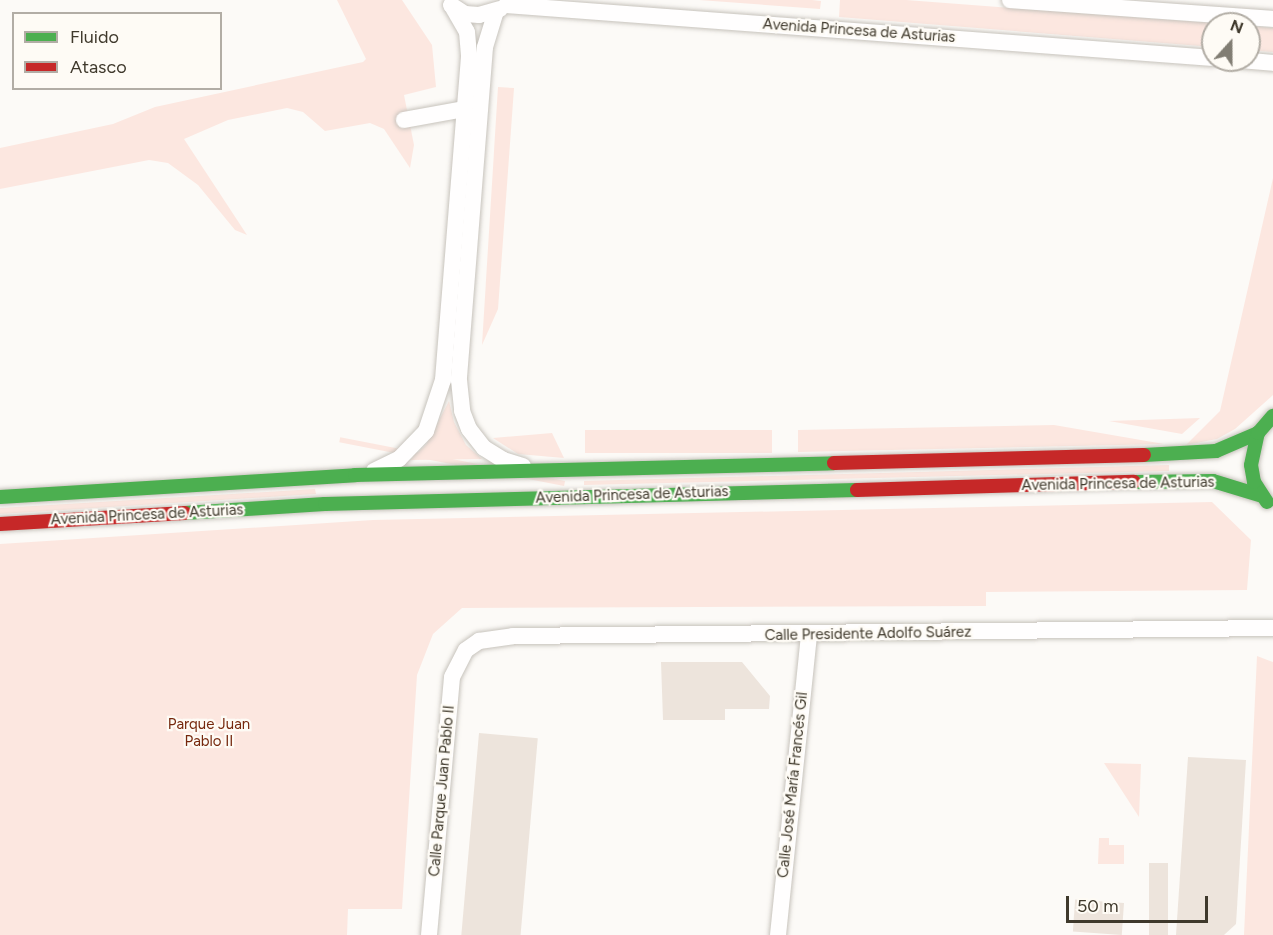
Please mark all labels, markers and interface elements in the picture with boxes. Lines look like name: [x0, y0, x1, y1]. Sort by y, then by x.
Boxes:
legend: [12, 12, 222, 90]
north arrow: [1201, 12, 1261, 72]
street label: Avenida Princesa de Asturias: [762, 15, 956, 47]
text: N: [1228, 16, 1246, 38]
text: Fluido: [70, 26, 119, 48]
text: Atasco: [70, 56, 127, 78]
street label: Avenida Princesa de Asturias: [1021, 473, 1215, 495]
street label: Avenida Princesa de Asturias: [535, 483, 729, 507]
street label: Avenida Princesa de Asturias: [50, 501, 244, 529]
street label: Calle Presidente Adolfo Suárez: [764, 623, 972, 645]
street label: Calle José María Francés Gil: [774, 691, 812, 879]
street label: Calle Parque Juan Pablo II: [426, 705, 458, 877]
park label: Parque Juan Pablo II: [168, 715, 250, 750]
scale bar: [1069, 884, 1212, 922]
text: 50 m: [1077, 895, 1119, 917]

